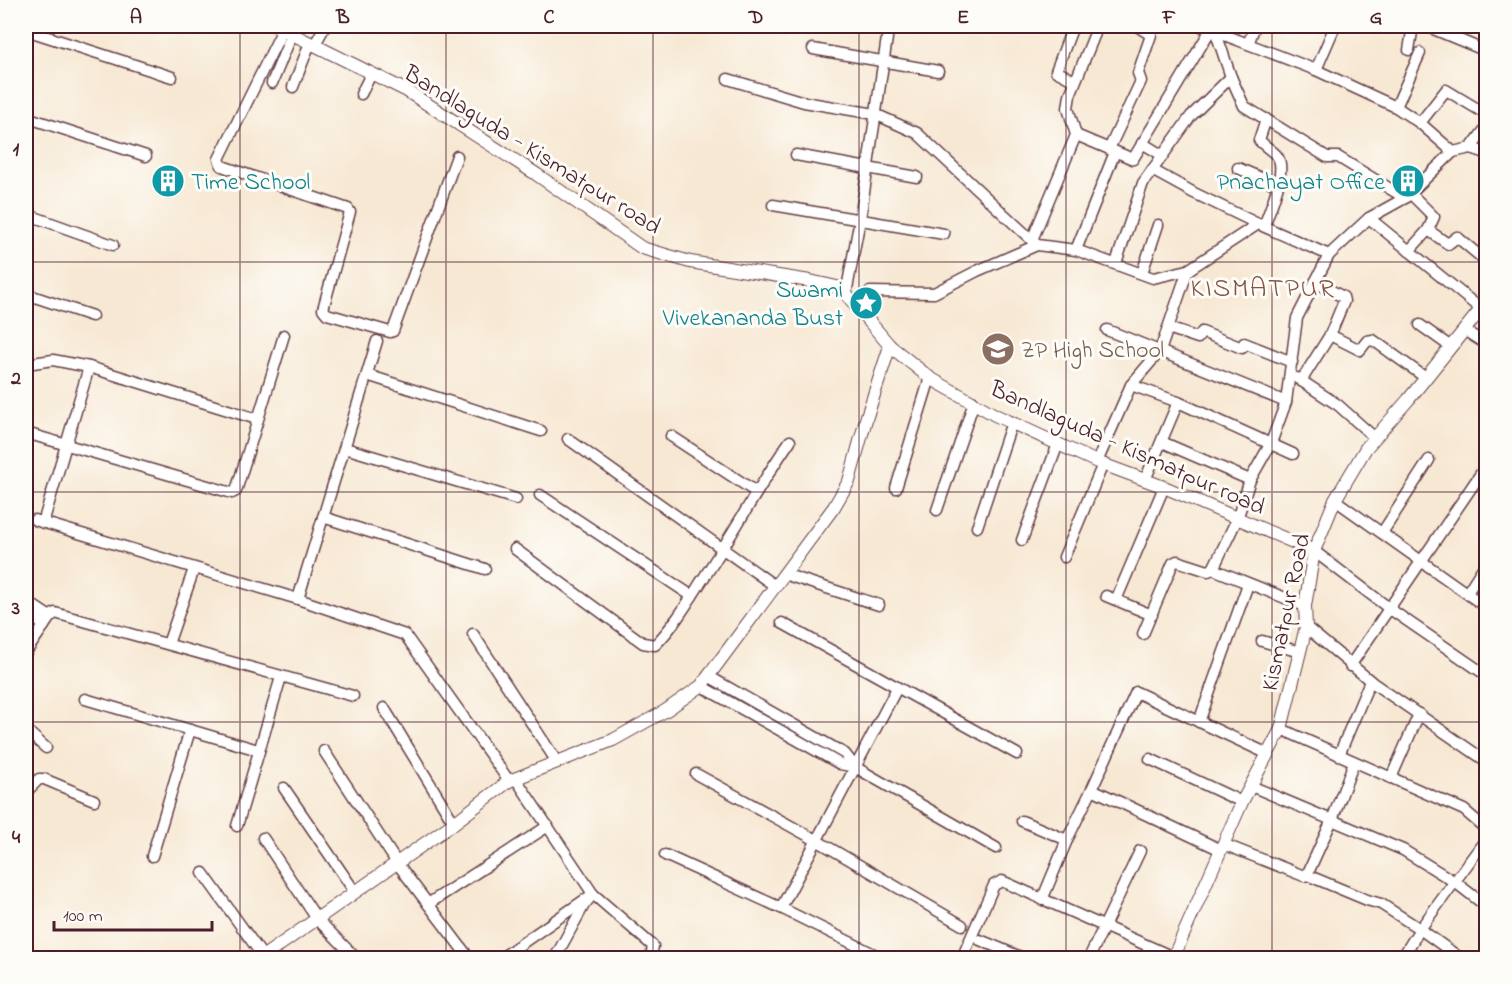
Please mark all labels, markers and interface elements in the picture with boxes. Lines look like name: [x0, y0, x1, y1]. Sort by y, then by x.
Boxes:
text: A: [130, 4, 142, 33]
text: B: [335, 4, 350, 33]
text: C: [544, 4, 555, 33]
text: D: [748, 4, 763, 33]
text: E: [957, 4, 969, 33]
text: F: [1162, 4, 1176, 33]
text: G: [1370, 4, 1383, 33]
street label: Bandlaguda - Kismatpur road: [395, 57, 668, 245]
text: 1: [13, 136, 20, 165]
building icon: Time School: [150, 163, 186, 199]
building icon: Pnachayat Office: [1390, 163, 1426, 199]
place label: Time School: [191, 166, 310, 201]
place label: Pnachayat Office: [1217, 166, 1385, 202]
district label: KISMATPUR: [1191, 270, 1335, 309]
place label: Swami Vivekananda Bust: [662, 274, 843, 337]
place icon: Swami Vivekananda Bust: [848, 285, 884, 321]
school or university icon: ZP High School: [980, 331, 1016, 367]
place label: ZP High School: [1021, 334, 1164, 369]
text: 2: [10, 365, 21, 394]
street label: Bandlaguda - Kismatpur road: [983, 372, 1271, 526]
street label: Kismatpur Road: [1254, 530, 1321, 695]
text: 3: [11, 595, 20, 624]
text: 4: [12, 824, 21, 853]
scale bar: [54, 894, 212, 932]
text: 100 m: [63, 904, 103, 930]

